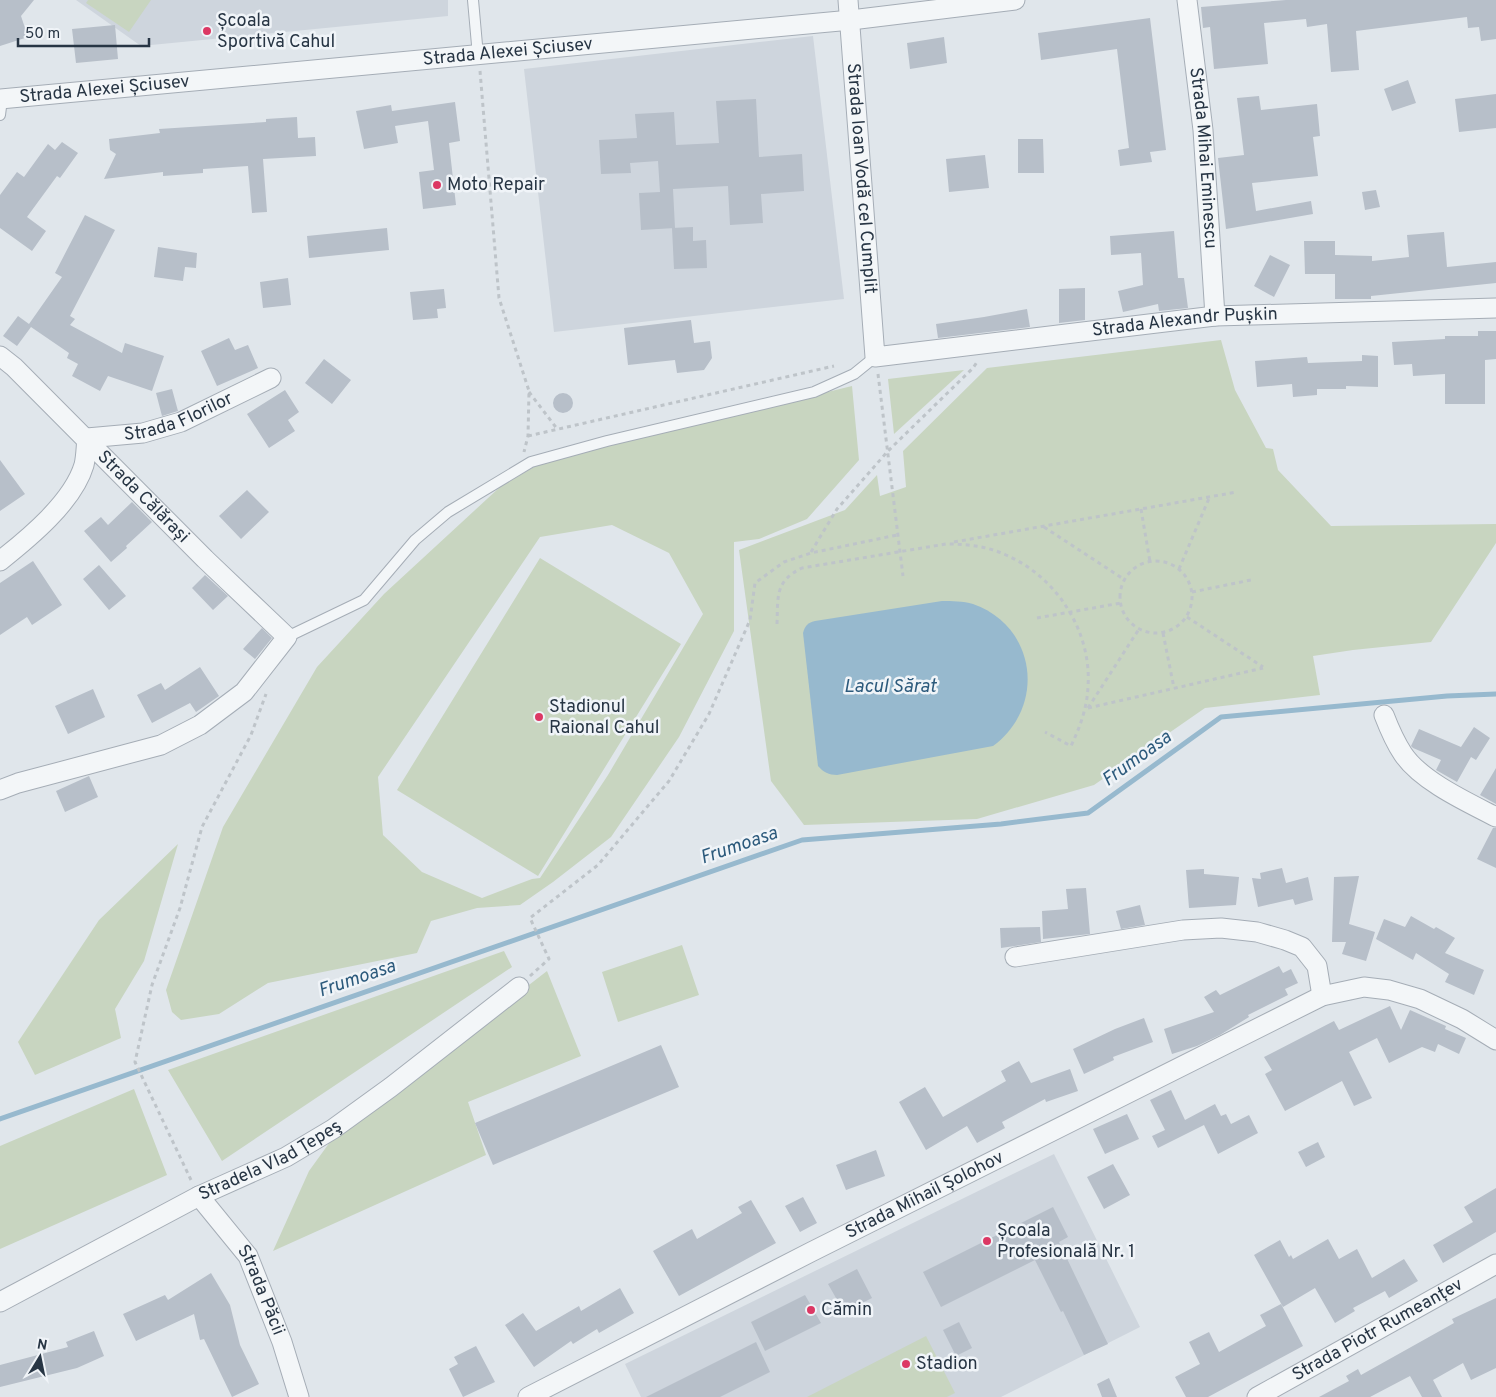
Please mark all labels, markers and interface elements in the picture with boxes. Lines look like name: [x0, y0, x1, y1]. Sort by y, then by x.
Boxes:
place label: Școala Sportivă Cahul: [217, 10, 335, 54]
scale bar: [18, 15, 149, 47]
text: 50 m: [25, 25, 60, 44]
marker: Școala Sportivă Cahul: [201, 25, 213, 37]
street label: Strada Alexei Șciusev: [422, 33, 594, 71]
street label: Strada Ioan Vodă cel Cumplit: [841, 62, 882, 295]
street label: Strada Mihai Eminescu: [1184, 66, 1222, 250]
street label: Strada Alexei Șciusev: [19, 70, 191, 109]
place label: Moto Repair: [447, 174, 545, 197]
marker: Moto Repair: [431, 179, 443, 191]
street label: Strada Alexandr Pușkin: [1091, 303, 1278, 342]
street label: Strada Florilor: [123, 387, 237, 446]
street label: Strada Călărași: [92, 446, 194, 548]
water label: Lacul Sărat: [844, 675, 937, 699]
place label: Stadionul Raional Cahul: [549, 696, 660, 740]
marker: Stadionul Raional Cahul: [533, 711, 545, 723]
water label: Frumoasa: [1097, 726, 1177, 792]
water label: Frumoasa: [697, 822, 781, 870]
water label: Frumoasa: [315, 955, 399, 1003]
street label: Stradela Vlad Țepeş: [195, 1115, 346, 1206]
street label: Strada Mihail Șolohov: [842, 1146, 1008, 1244]
place label: Școala Profesională Nr. 1: [997, 1220, 1135, 1264]
marker: Școala Profesională Nr. 1: [981, 1235, 993, 1247]
street label: Strada Păcii: [232, 1240, 290, 1339]
street label: Strada Piotr Rumeanțev: [1288, 1273, 1467, 1387]
place label: Cămin: [821, 1299, 872, 1322]
marker: Cămin: [805, 1304, 817, 1316]
north arrow: [15, 1332, 65, 1382]
text: N: [36, 1336, 48, 1355]
place label: Stadion: [916, 1353, 978, 1376]
marker: Stadion: [900, 1358, 912, 1370]

